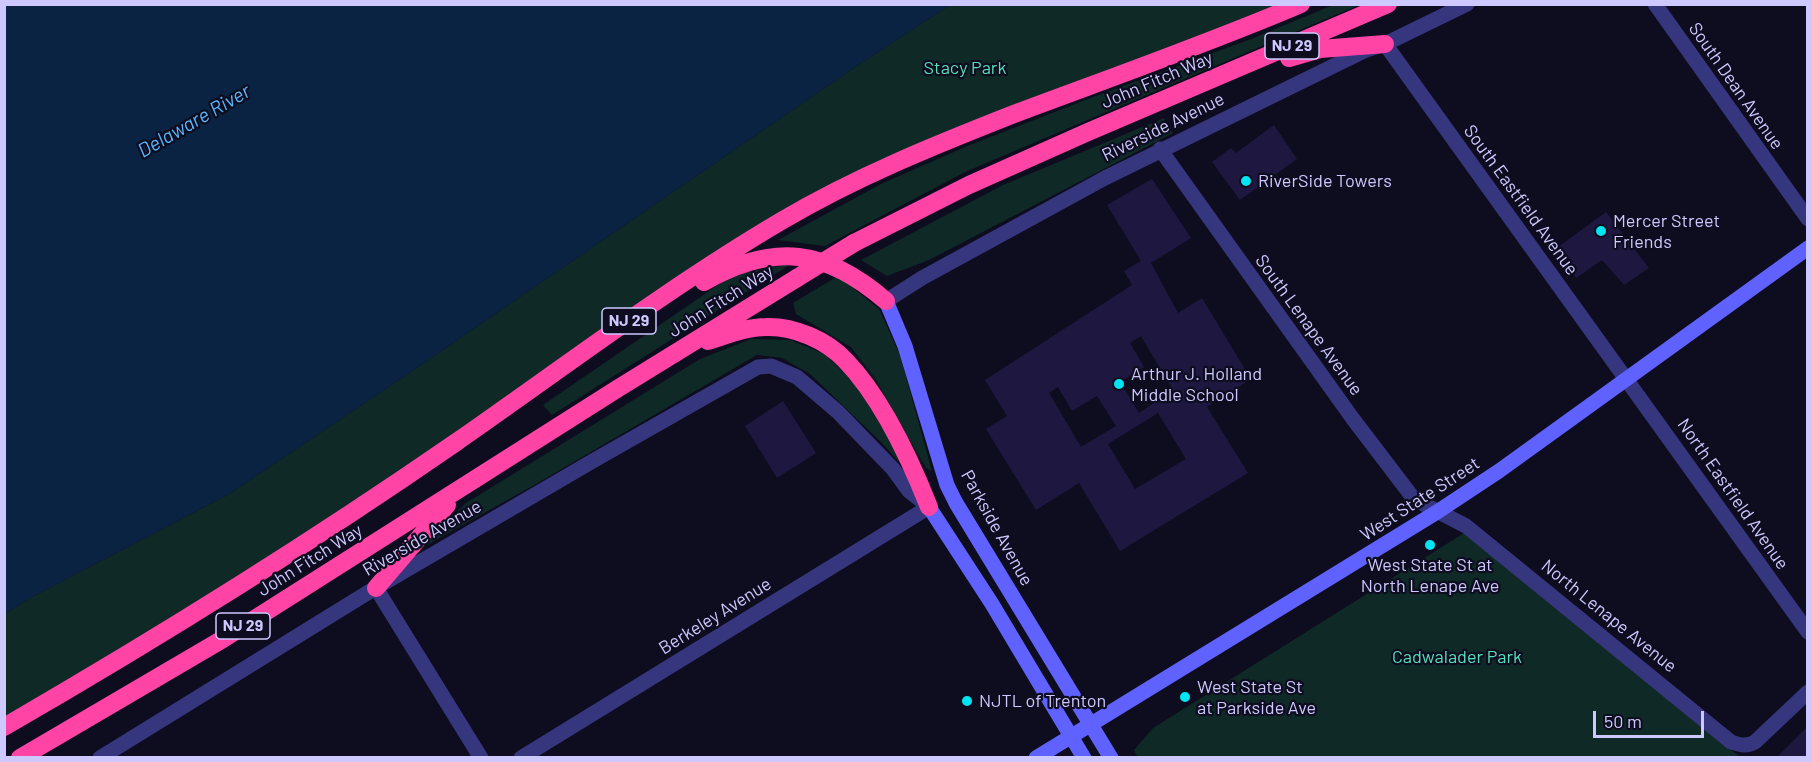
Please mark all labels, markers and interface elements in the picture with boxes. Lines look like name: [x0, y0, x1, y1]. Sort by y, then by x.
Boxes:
street label: South Dean Avenue: [1684, 18, 1788, 154]
road number: NJ 29: [1265, 33, 1319, 59]
street label: John Fitch Way: [1098, 47, 1216, 113]
park label: Stacy Park: [924, 57, 1006, 79]
water label: Delaware River: [134, 79, 254, 163]
street label: Riverside Avenue: [1098, 88, 1228, 166]
street label: South Eastfield Avenue: [1459, 121, 1583, 279]
place label: RiverSide Towers: [1258, 170, 1392, 192]
marker: RiverSide Towers: [1239, 174, 1253, 188]
place label: Mercer Street Friends: [1613, 210, 1720, 252]
marker: Mercer Street Friends: [1594, 224, 1608, 238]
street label: South Lenape Avenue: [1251, 250, 1367, 400]
street label: John Fitch Way: [665, 260, 777, 342]
road number: NJ 29: [602, 308, 656, 334]
place label: Arthur J. Holland Middle School: [1131, 363, 1262, 406]
marker: Arthur J. Holland Middle School: [1112, 377, 1126, 391]
street label: North Eastfield Avenue: [1673, 414, 1793, 574]
street label: West State Street: [1356, 452, 1484, 546]
street label: Parkside Avenue: [956, 466, 1038, 590]
street label: Riverside Avenue: [359, 495, 485, 581]
street label: John Fitch Way: [254, 519, 366, 601]
marker: West State St at North Lenape Ave: [1423, 538, 1437, 552]
place label: West State St at North Lenape Ave: [1361, 554, 1499, 596]
street label: North Lenape Avenue: [1537, 555, 1681, 677]
street label: Berkeley Avenue: [655, 573, 775, 659]
road number: NJ 29: [216, 613, 270, 639]
park label: Cadwalader Park: [1392, 646, 1522, 668]
place label: West State St at Parkside Ave: [1197, 676, 1316, 718]
place label: NJTL of Trenton: [979, 690, 1106, 712]
marker: West State St at Parkside Ave: [1178, 690, 1192, 704]
marker: NJTL of Trenton: [960, 694, 974, 708]
scale bar: [1596, 699, 1707, 737]
text: 50 m: [1604, 710, 1642, 732]

